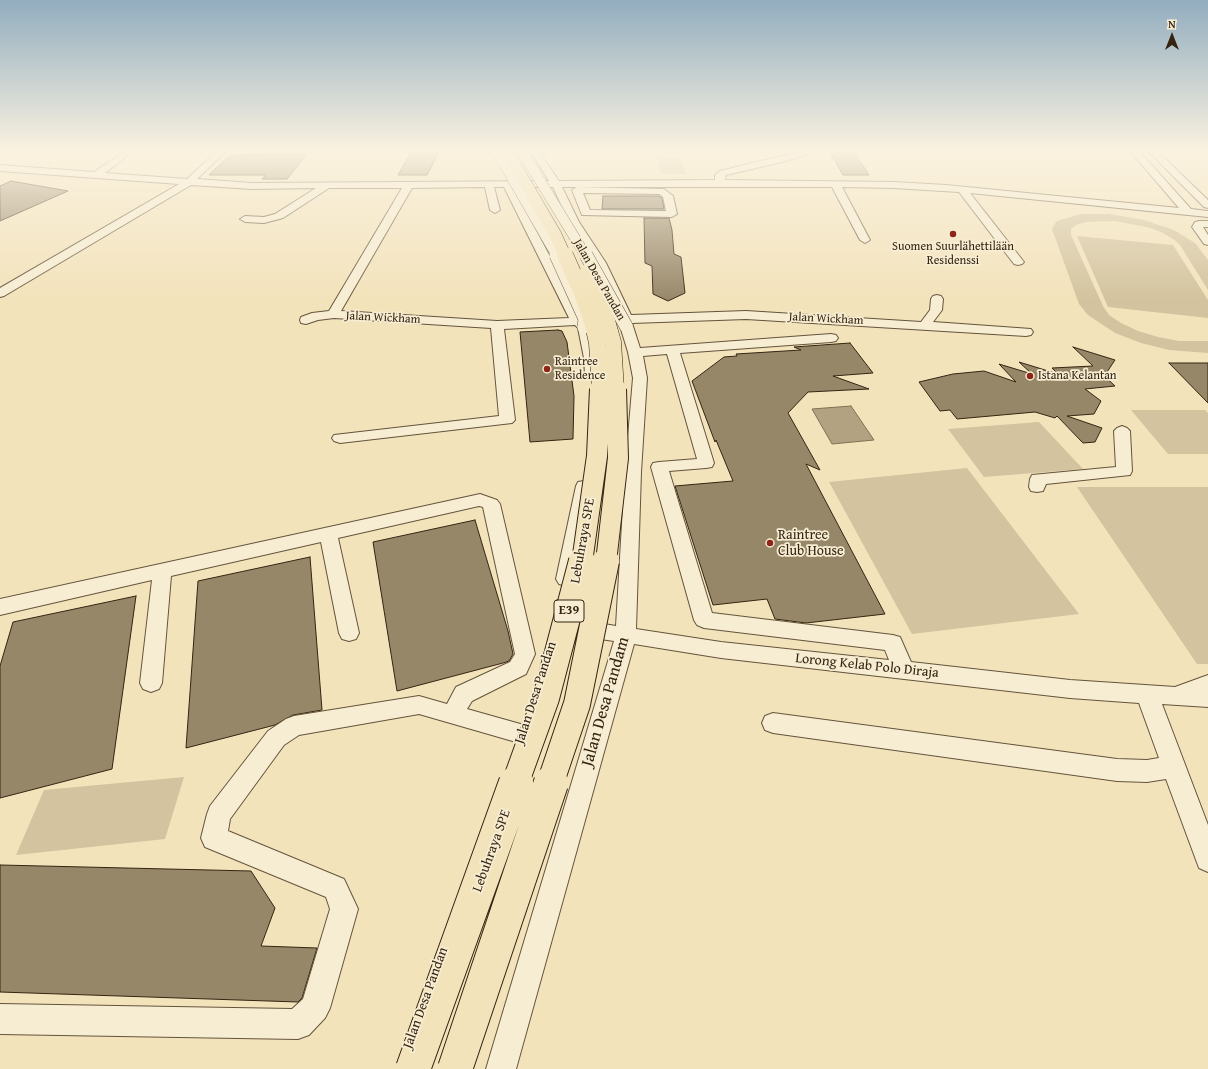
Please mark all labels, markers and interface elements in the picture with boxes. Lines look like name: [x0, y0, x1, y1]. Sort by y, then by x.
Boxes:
north arrow: [1152, 16, 1192, 56]
text: N: [1168, 16, 1176, 32]
marker: Suomen Suurlähettilään Residenssi: [948, 229, 958, 239]
street label: Jalan Desa Pandan: [570, 237, 628, 323]
place label: Suomen Suurlähettilään Residenssi: [892, 240, 1014, 268]
street label: Jalan Wickham: [345, 309, 421, 327]
street label: Jalan Wickham: [788, 310, 864, 328]
place label: Raintree Residence: [555, 355, 605, 383]
marker: Raintree Residence: [542, 364, 552, 374]
place label: Istana Kelantan: [1038, 369, 1117, 383]
marker: Istana Kelantan: [1025, 371, 1035, 381]
street label: Lebuhraya SPE: [567, 497, 599, 585]
place label: Raintree Club House: [778, 527, 844, 560]
marker: Raintree Club House: [765, 538, 775, 548]
road number: E39: [554, 600, 584, 622]
street label: Jalan Desa Pandam: [578, 635, 634, 769]
street label: Jalan Desa Pandan: [512, 640, 560, 746]
street label: Lorong Kelab Polo Diraja: [794, 650, 940, 682]
street label: Lebuhraya SPE: [469, 808, 515, 894]
street label: Jalan Desa Pandan: [400, 945, 452, 1051]

